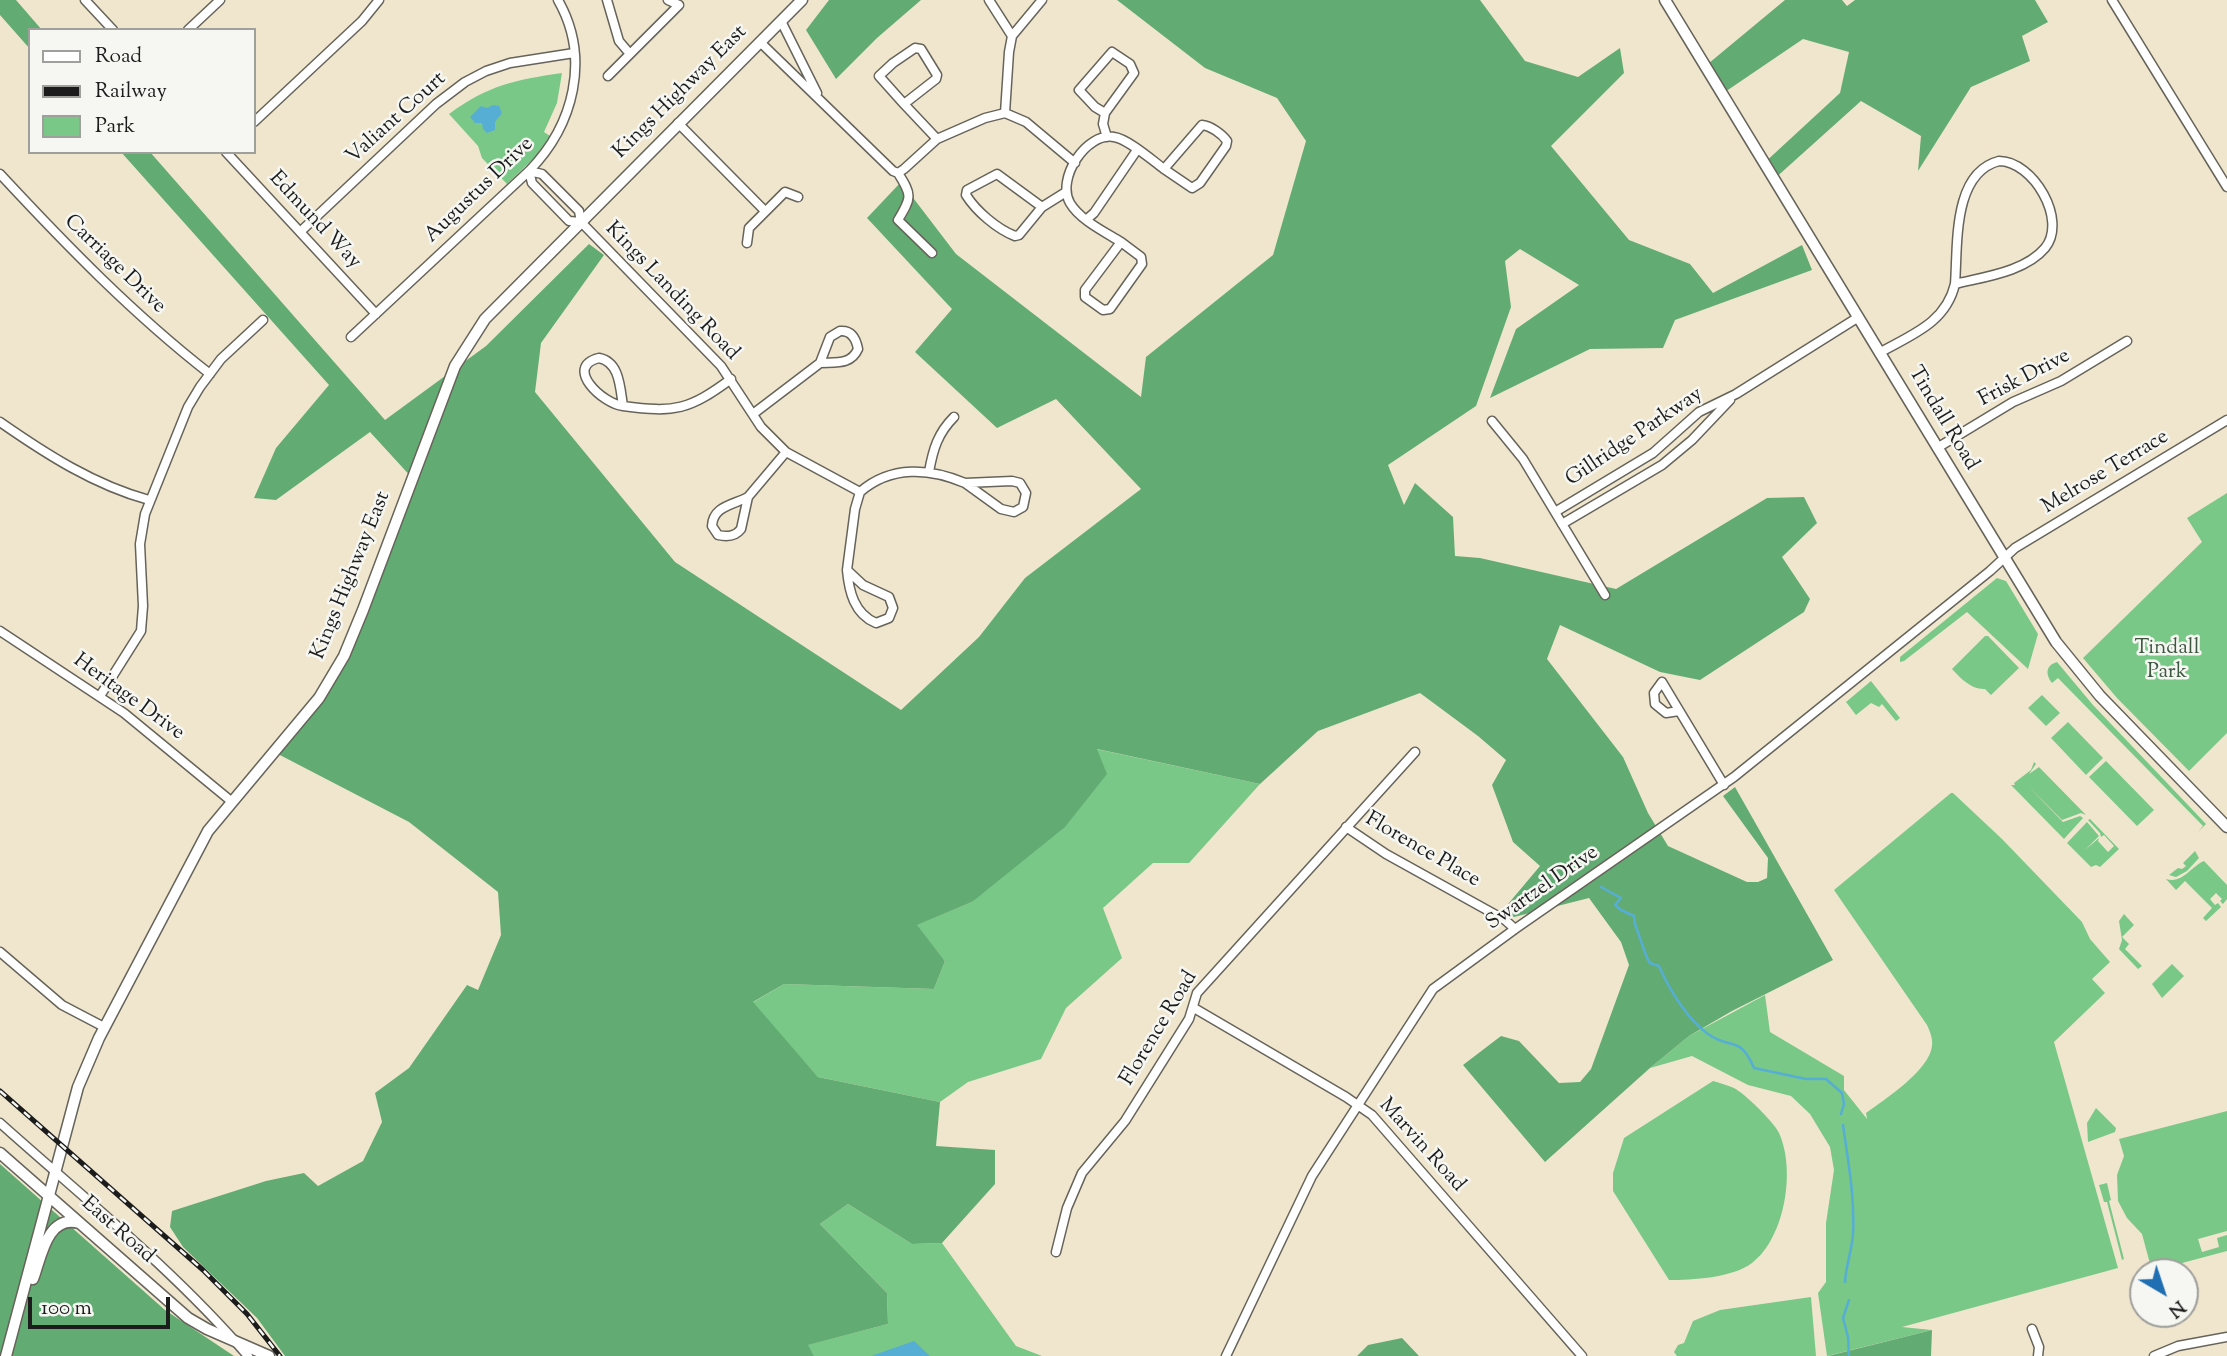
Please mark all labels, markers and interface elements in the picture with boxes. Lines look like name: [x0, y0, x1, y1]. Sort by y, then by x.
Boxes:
street label: Kings Highway East: [609, 21, 753, 165]
legend: [28, 28, 256, 154]
text: Road: [95, 42, 142, 72]
street label: Valiant Court: [342, 68, 452, 170]
text: Railway: [95, 77, 167, 107]
text: Park: [95, 112, 135, 142]
street label: Augustus Drive: [420, 133, 540, 249]
street label: Edmund Way: [262, 167, 366, 275]
street label: Carriage Drive: [58, 210, 170, 320]
street label: Kings Landing Road: [598, 217, 744, 367]
street label: Frisk Drive: [1975, 344, 2075, 414]
street label: Tindall Road: [1901, 362, 1983, 476]
street label: Gillridge Parkway: [1562, 383, 1708, 493]
street label: Melrose Terrace: [2038, 425, 2174, 521]
street label: Kings Highway East: [307, 488, 397, 664]
park label: Tindall Park: [2134, 636, 2200, 686]
street label: Heritage Drive: [67, 649, 189, 747]
street label: Florence Place: [1360, 808, 1484, 894]
street label: Swartzel Drive: [1482, 841, 1604, 937]
street label: Florence Road: [1116, 967, 1204, 1091]
street label: Marvin Road: [1372, 1094, 1470, 1198]
street label: East Road: [75, 1192, 159, 1270]
north arrow: [2129, 1258, 2199, 1328]
scale bar: [32, 1282, 173, 1326]
text: N: [2162, 1293, 2191, 1323]
text: 100 m: [41, 1294, 92, 1324]

